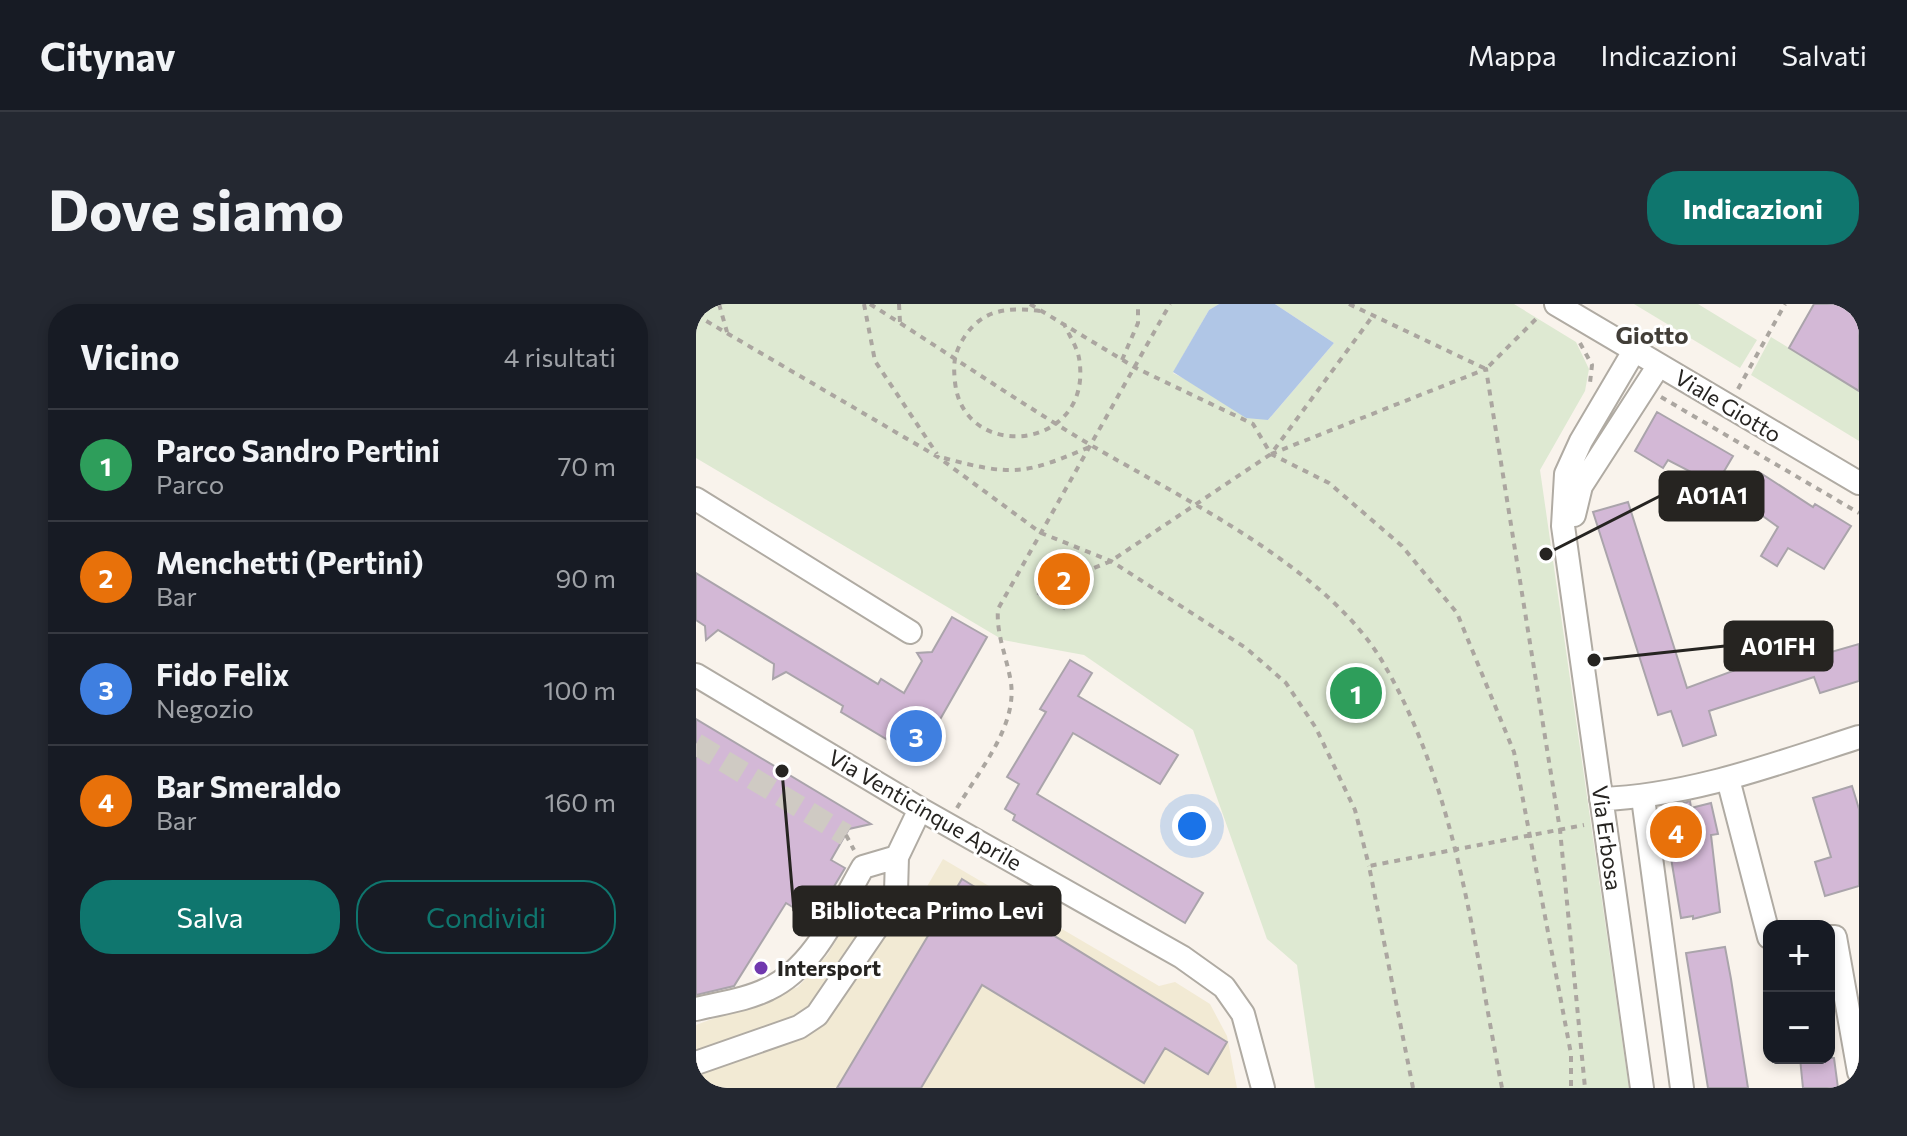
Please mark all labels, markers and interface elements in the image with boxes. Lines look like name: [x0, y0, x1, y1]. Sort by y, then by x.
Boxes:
text: Citynav: [40, 32, 176, 79]
text: Mappa: [1468, 38, 1557, 72]
text: Indicazioni: [1601, 38, 1737, 72]
text: Salvati: [1781, 38, 1867, 72]
button: Indicazioni: [1647, 171, 1859, 245]
text: Dove siamo: [48, 174, 344, 243]
district label: Giotto: [1616, 320, 1688, 349]
text: Vicino: [80, 335, 180, 377]
text: 4 risultati: [504, 341, 616, 372]
street label: Viale Giotto: [1670, 363, 1786, 448]
text: Parco Sandro Pertini: [156, 431, 440, 468]
text: 1: [100, 450, 112, 481]
text: 70 m: [558, 450, 616, 481]
text: Parco: [156, 468, 224, 499]
callout: A01A1: [1660, 472, 1763, 520]
text: A01A1: [1676, 480, 1748, 509]
text: Menchetti (Pertini): [156, 543, 424, 580]
pin: 2: [1038, 549, 1090, 609]
text: 2: [99, 562, 113, 593]
text: 90 m: [556, 562, 616, 593]
text: Bar: [156, 580, 197, 611]
callout: A01FH: [1725, 622, 1832, 670]
text: A01FH: [1740, 631, 1816, 660]
text: Fido Felix: [156, 655, 289, 692]
pin: 1: [1330, 663, 1382, 723]
text: 3: [98, 674, 114, 705]
text: 100 m: [543, 674, 616, 705]
text: Negozio: [156, 692, 254, 723]
pin: 3: [890, 706, 942, 766]
street label: Via Venticinque Aprile: [824, 743, 1027, 876]
text: Bar Smeraldo: [156, 767, 341, 804]
street label: Via Erbosa: [1587, 784, 1628, 892]
text: 4: [98, 786, 114, 817]
text: 160 m: [544, 786, 616, 817]
pin: 4: [1650, 802, 1702, 862]
text: Bar: [156, 804, 197, 835]
your location: [1172, 806, 1212, 846]
button: Salva: [80, 880, 340, 954]
button: Condividi: [356, 880, 616, 954]
callout: Biblioteca Primo Levi: [794, 887, 1060, 935]
text: Biblioteca Primo Levi: [810, 895, 1044, 924]
map controls: [1763, 920, 1835, 1064]
button: +: [1763, 920, 1835, 992]
place label: Intersport: [777, 954, 881, 981]
marker: Intersport: [752, 959, 770, 977]
button: −: [1763, 992, 1835, 1064]

